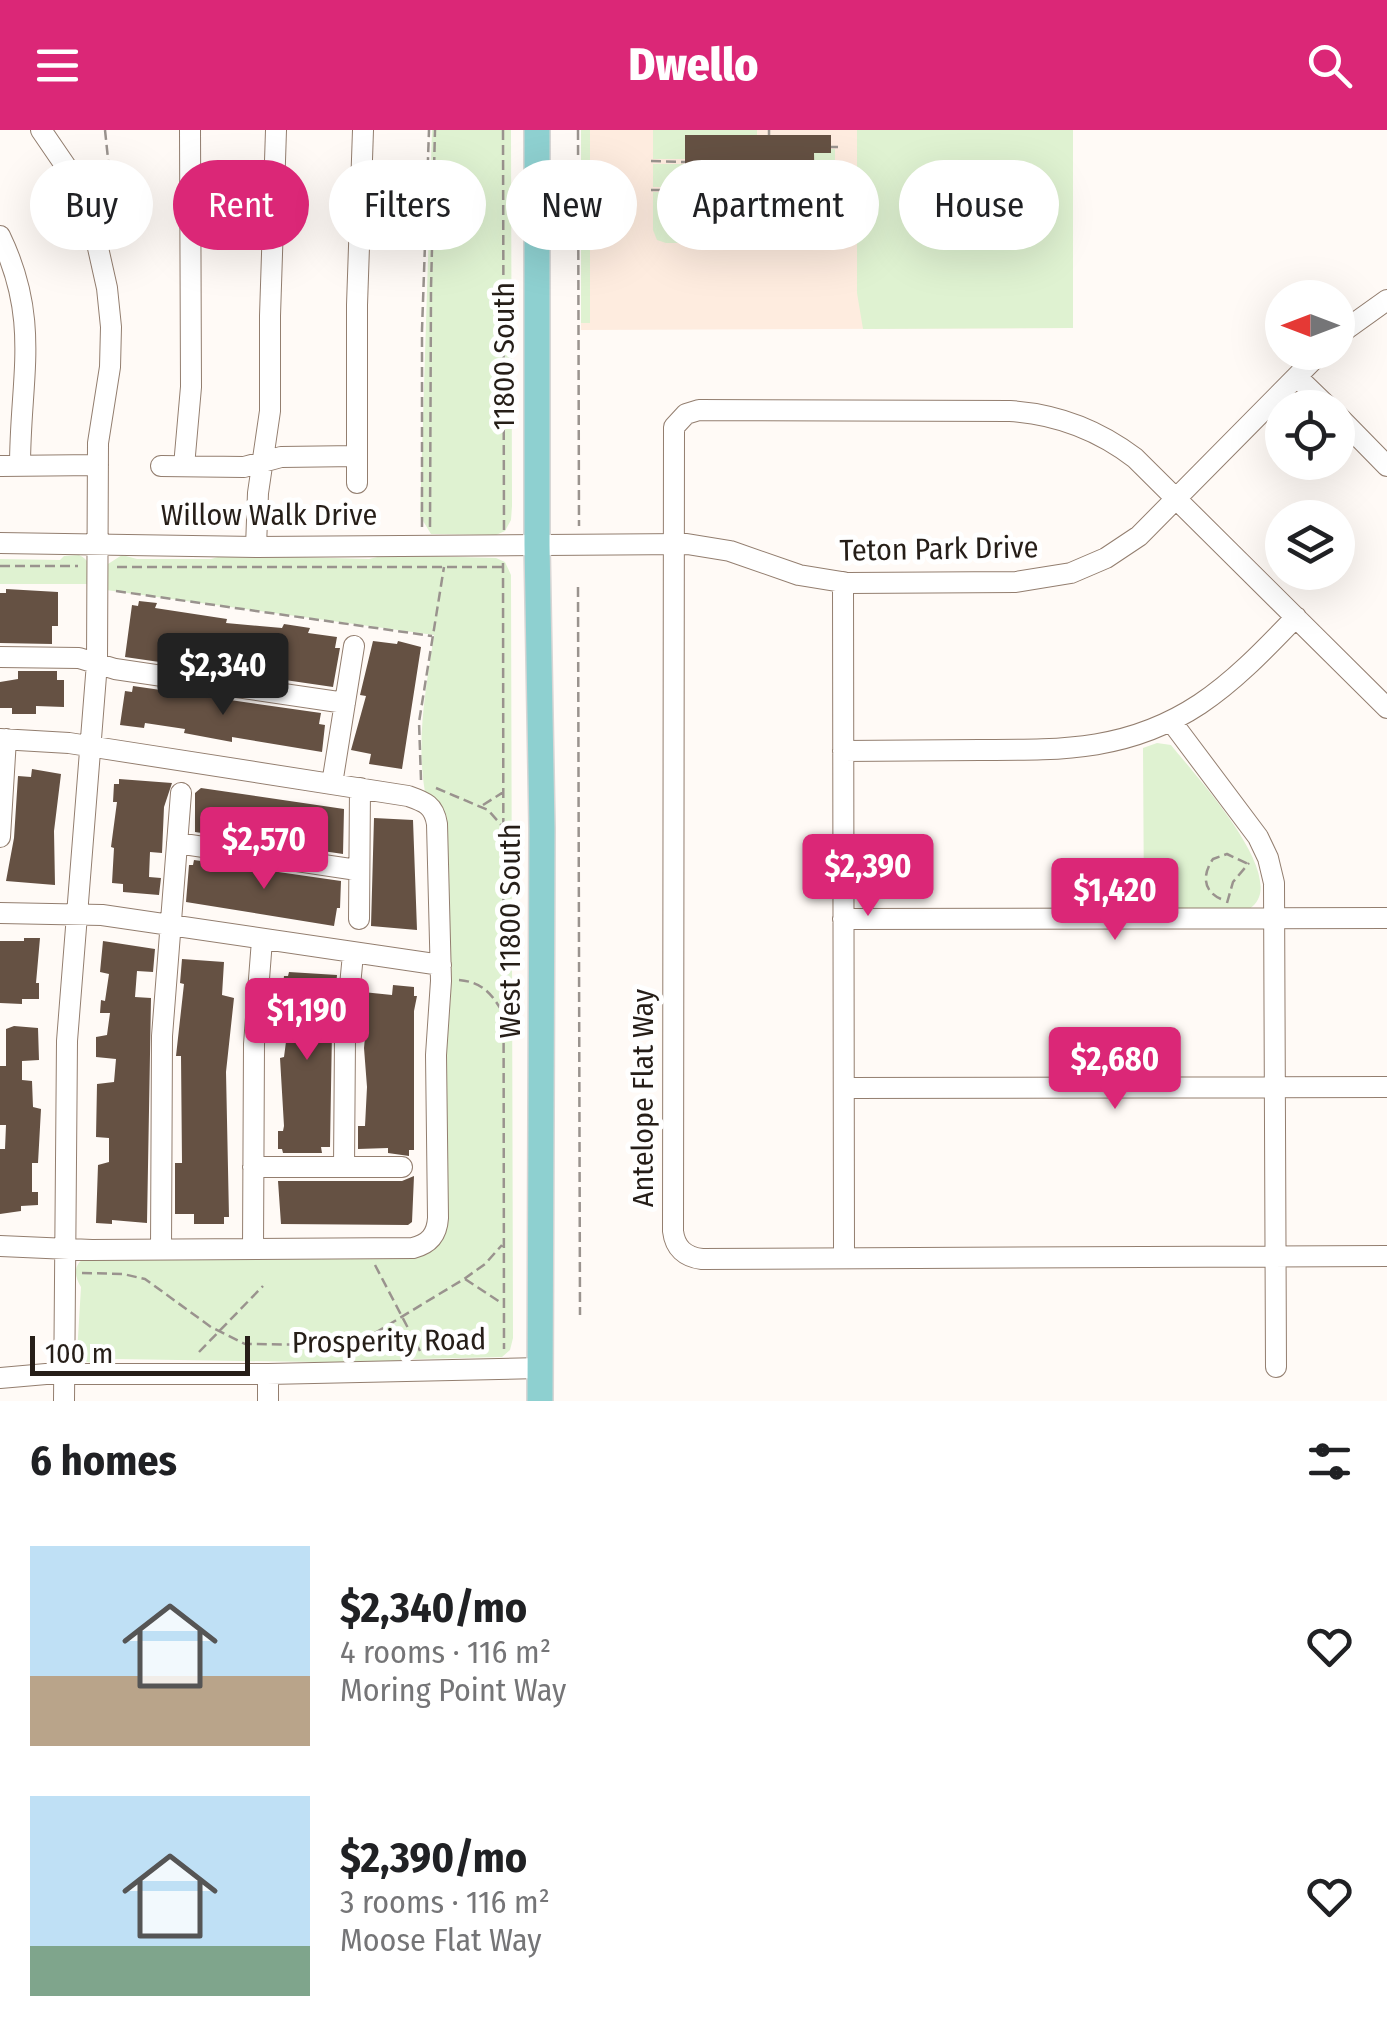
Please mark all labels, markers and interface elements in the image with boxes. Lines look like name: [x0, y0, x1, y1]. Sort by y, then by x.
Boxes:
icon: menu: [30, 38, 85, 93]
text: Dwello: [628, 38, 759, 92]
icon: search: [1302, 38, 1357, 93]
chip: Buy: [30, 160, 153, 250]
chip: Rent: [173, 160, 309, 250]
chip: Filters: [329, 160, 486, 250]
chip: New: [506, 160, 637, 250]
chip: Apartment: [657, 160, 879, 250]
chip: House: [899, 160, 1059, 250]
north arrow: [1265, 280, 1355, 370]
map controls: [1265, 280, 1355, 590]
street label: 11800 South: [486, 282, 522, 430]
button: locate: [1265, 390, 1355, 480]
street label: Willow Walk Drive: [161, 497, 377, 533]
button: layers: [1265, 500, 1355, 590]
street label: Teton Park Drive: [839, 529, 1039, 569]
pin: $2,340: [142, 633, 304, 718]
text: $2,340: [179, 646, 267, 684]
pin: $2,570: [183, 807, 345, 892]
text: $2,570: [222, 820, 306, 858]
street label: West 11800 South: [492, 824, 528, 1038]
pin: $2,390: [787, 834, 949, 919]
text: $2,390: [824, 847, 912, 885]
pin: $1,420: [1034, 858, 1196, 943]
text: $1,420: [1073, 871, 1157, 909]
pin: $1,190: [226, 978, 388, 1063]
street label: Antelope Flat Way: [625, 988, 661, 1207]
text: $1,190: [267, 991, 347, 1029]
pin: $2,680: [1034, 1027, 1196, 1112]
text: $2,680: [1071, 1040, 1159, 1078]
street label: Prosperity Road: [291, 1321, 487, 1361]
scale bar: [30, 1331, 250, 1376]
text: 100 m: [45, 1337, 113, 1370]
icon: filters: [1302, 1434, 1357, 1489]
text: 6 homes: [30, 1436, 177, 1486]
text: $2,340/mo: [340, 1583, 527, 1633]
icon: home: [110, 1586, 230, 1706]
icon: heart: [1302, 1619, 1357, 1674]
text: 4 rooms · 116 m²: [340, 1633, 551, 1671]
text: Moring Point Way: [340, 1671, 566, 1709]
text: $2,390/mo: [340, 1833, 527, 1883]
icon: home: [110, 1836, 230, 1956]
icon: heart: [1302, 1869, 1357, 1924]
text: 3 rooms · 116 m²: [340, 1883, 550, 1921]
text: Moose Flat Way: [340, 1921, 542, 1959]

